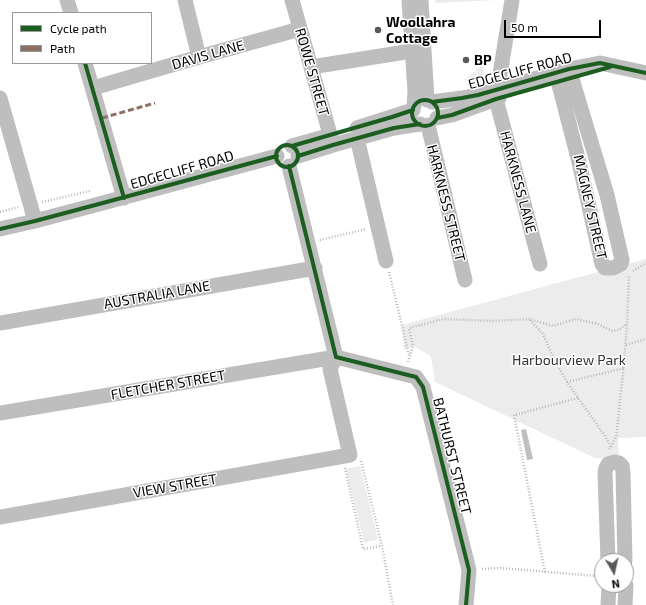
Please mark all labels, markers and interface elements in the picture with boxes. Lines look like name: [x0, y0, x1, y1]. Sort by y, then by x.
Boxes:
legend: [12, 12, 152, 64]
scale bar: [506, 12, 603, 38]
place label: Woollahra Cottage: [386, 14, 455, 46]
text: 50 m: [511, 20, 538, 34]
text: Cycle path: [50, 21, 107, 35]
marker: Woollahra Cottage: [373, 25, 383, 35]
street label: ROWE STREET: [291, 26, 333, 118]
street label: DAVIS LANE: [170, 37, 246, 73]
text: Path: [50, 41, 75, 55]
street label: EDGECLIFF ROAD: [466, 49, 574, 93]
place label: BP: [474, 52, 492, 68]
marker: BP: [461, 55, 471, 65]
street label: HARKNESS LANE: [496, 129, 540, 235]
street label: HARKNESS STREET: [423, 143, 469, 263]
street label: EDGECLIFF ROAD: [128, 147, 236, 193]
street label: MAGNEY STREET: [570, 153, 610, 261]
street label: AUSTRALIA LANE: [103, 277, 211, 313]
park label: Harbourview Park: [512, 352, 626, 368]
street label: FLETCHER STREET: [109, 367, 227, 403]
street label: BATHURST STREET: [429, 396, 475, 516]
street label: VIEW STREET: [132, 470, 218, 502]
north arrow: [594, 553, 634, 593]
text: N: [611, 577, 621, 591]

